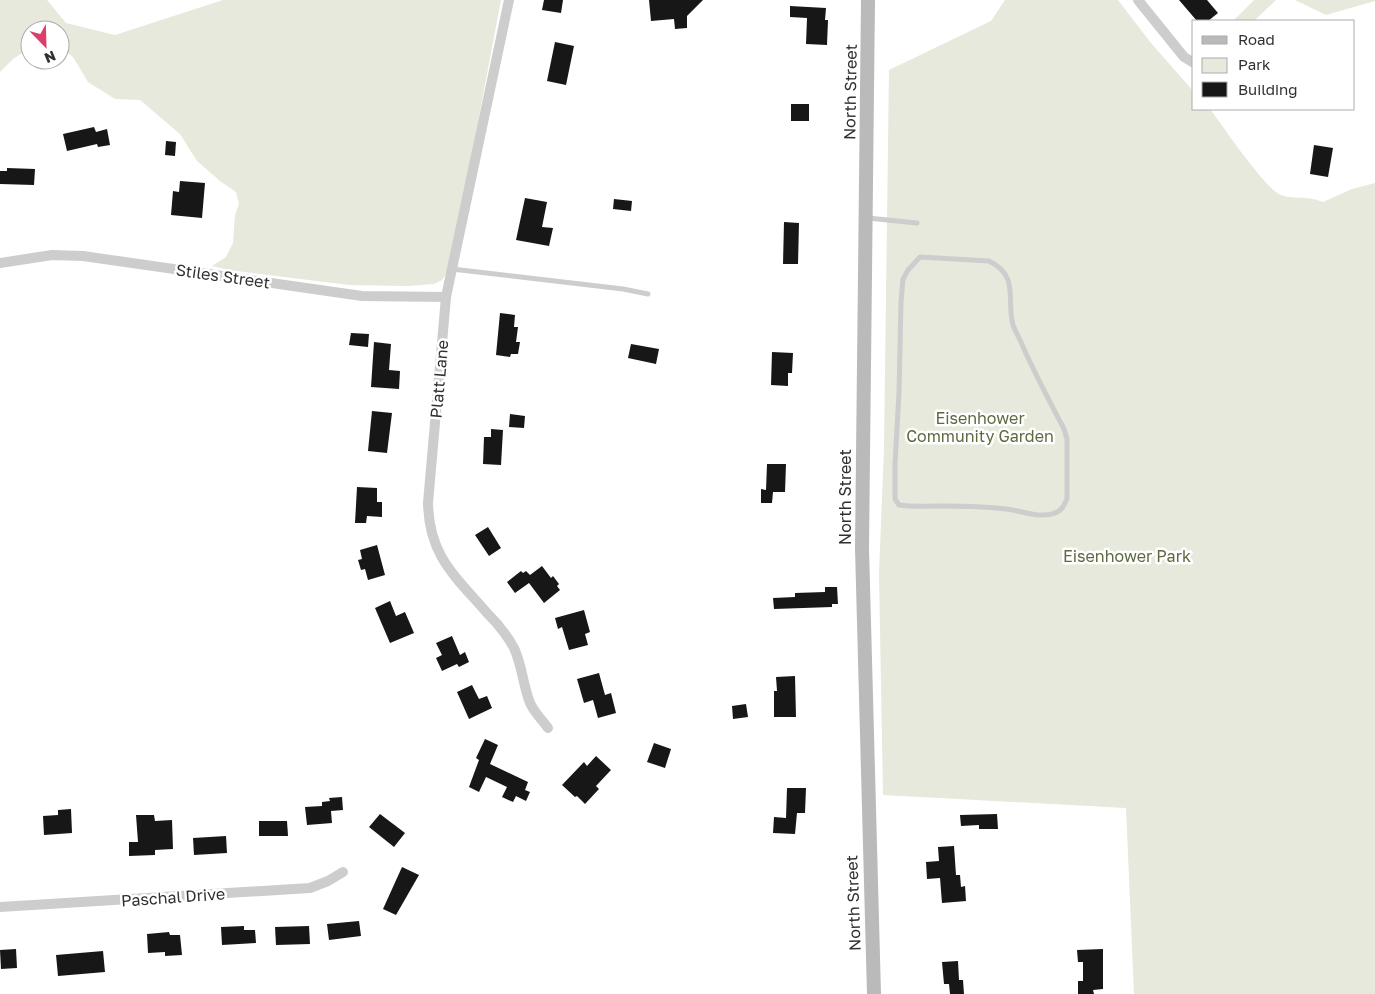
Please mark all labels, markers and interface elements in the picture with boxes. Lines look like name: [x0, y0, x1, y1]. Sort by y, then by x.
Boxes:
north arrow: [20, 20, 70, 70]
legend: [1192, 20, 1355, 110]
text: Road: [1238, 30, 1275, 48]
street label: North Street: [839, 44, 861, 140]
text: N: [42, 48, 58, 67]
text: Park: [1238, 55, 1271, 73]
text: Building: [1238, 80, 1298, 98]
street label: Stiles Street: [175, 260, 271, 292]
street label: Platt Lane: [426, 339, 452, 419]
park label: Eisenhower Community Garden: [906, 408, 1054, 446]
street label: North Street: [835, 449, 855, 545]
park label: Eisenhower Park: [1063, 546, 1191, 566]
street label: North Street: [841, 855, 865, 951]
street label: Paschal Drive: [120, 883, 226, 911]

